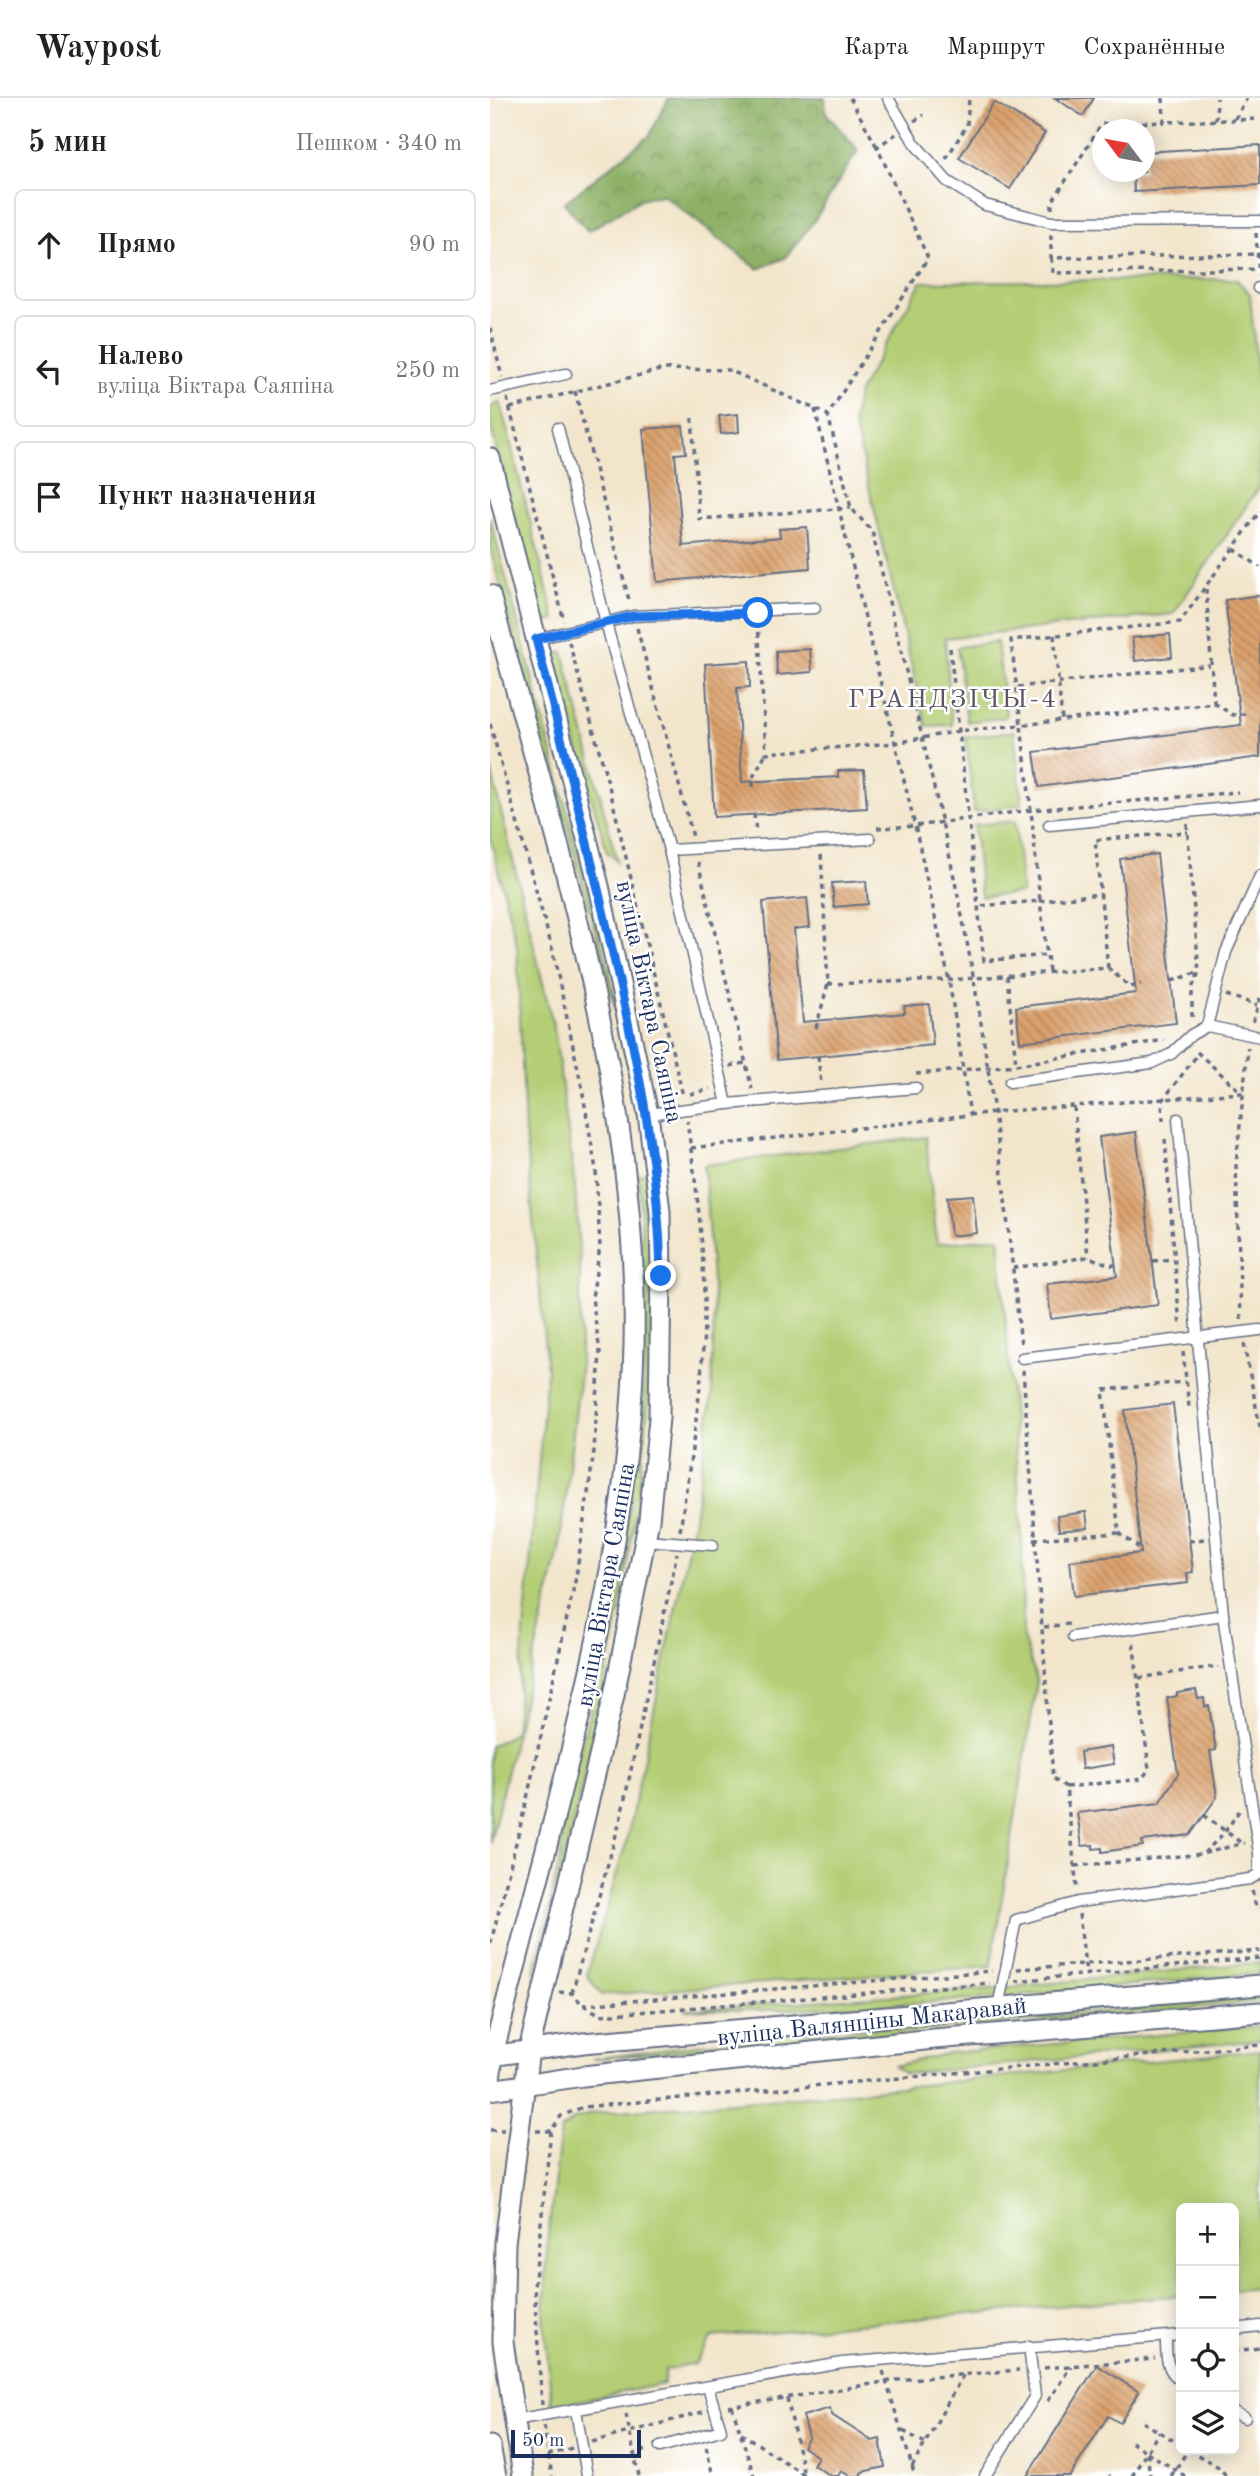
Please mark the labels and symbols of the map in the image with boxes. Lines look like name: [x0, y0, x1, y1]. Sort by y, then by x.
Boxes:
north arrow: [1092, 119, 1155, 182]
route start: [742, 597, 773, 628]
district label: ГРАНДЗІЧЫ-4: [848, 687, 1058, 713]
street label: вуліца Віктара Саяпіна: [611, 878, 685, 1126]
route end: [645, 1260, 676, 1291]
street label: вуліца Віктара Саяпіна: [574, 1461, 640, 1709]
street label: вуліца Валянціны Макаравай: [716, 1995, 1028, 2051]
scale bar: [511, 2427, 640, 2459]

